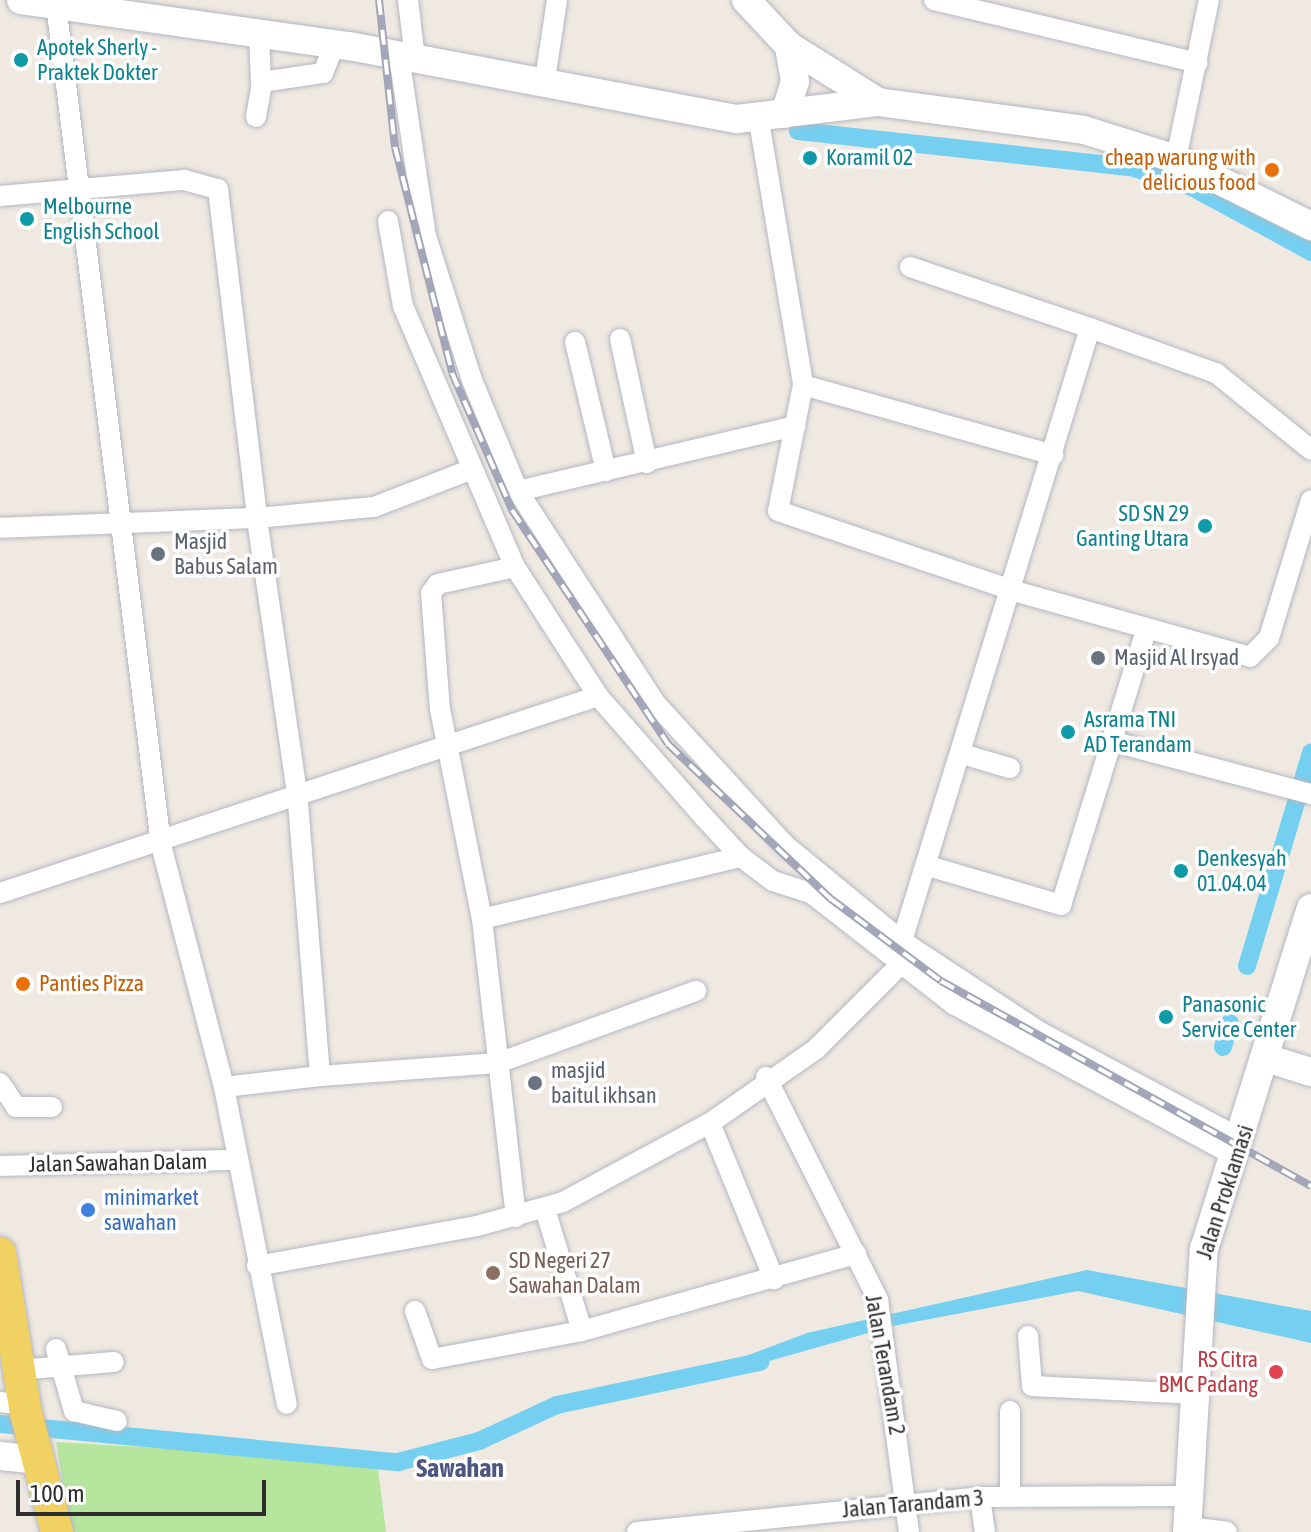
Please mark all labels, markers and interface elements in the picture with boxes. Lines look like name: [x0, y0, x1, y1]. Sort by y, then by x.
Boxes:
place label: Apotek Sherly - Praktek Dokter: [37, 34, 157, 86]
marker: Apotek Sherly - Praktek Dokter: [12, 51, 30, 69]
place label: cheap warung with delicious food: [1105, 144, 1256, 196]
place label: Koramil 02: [826, 145, 913, 171]
marker: Koramil 02: [801, 149, 819, 167]
marker: cheap warung with delicious food: [1263, 161, 1281, 179]
place label: Melbourne English School: [43, 193, 159, 244]
marker: Melbourne English School: [18, 210, 36, 228]
place label: SD SN 29 Ganting Utara: [1076, 500, 1189, 552]
marker: SD SN 29 Ganting Utara: [1196, 517, 1214, 535]
place label: Masjid Babus Salam: [174, 528, 278, 580]
marker: Masjid Babus Salam: [149, 545, 167, 563]
place label: Masjid Al Irsyad: [1114, 645, 1239, 671]
marker: Masjid Al Irsyad: [1089, 649, 1107, 667]
place label: Asrama TNI AD Terandam: [1084, 706, 1192, 758]
marker: Asrama TNI AD Terandam: [1059, 723, 1077, 741]
place label: Denkesyah 01.04.04: [1197, 845, 1287, 896]
marker: Denkesyah 01.04.04: [1172, 862, 1190, 880]
place label: Panties Pizza: [39, 971, 144, 997]
marker: Panties Pizza: [14, 975, 32, 993]
place label: Panasonic Service Center: [1182, 991, 1296, 1042]
marker: Panasonic Service Center: [1157, 1008, 1175, 1026]
place label: masjid baitul ikhsan: [551, 1057, 657, 1108]
marker: masjid baitul ikhsan: [526, 1074, 544, 1092]
street label: Jalan Proklamasi: [1191, 1122, 1259, 1262]
street label: Jalan Sawahan Dalam: [28, 1148, 208, 1178]
place label: minimarket sawahan: [104, 1184, 199, 1236]
marker: minimarket sawahan: [79, 1201, 97, 1219]
place label: SD Negeri 27 Sawahan Dalam: [509, 1247, 641, 1298]
marker: SD Negeri 27 Sawahan Dalam: [484, 1264, 502, 1282]
street label: Jalan Terandam 2: [860, 1293, 910, 1437]
place label: RS Citra BMC Padang: [1159, 1346, 1258, 1398]
marker: RS Citra BMC Padang: [1265, 1361, 1287, 1383]
district label: Sawahan: [416, 1453, 504, 1485]
scale bar: [20, 1464, 270, 1514]
text: 100 m: [30, 1480, 84, 1507]
street label: Jalan Tarandam 3: [841, 1485, 985, 1523]

